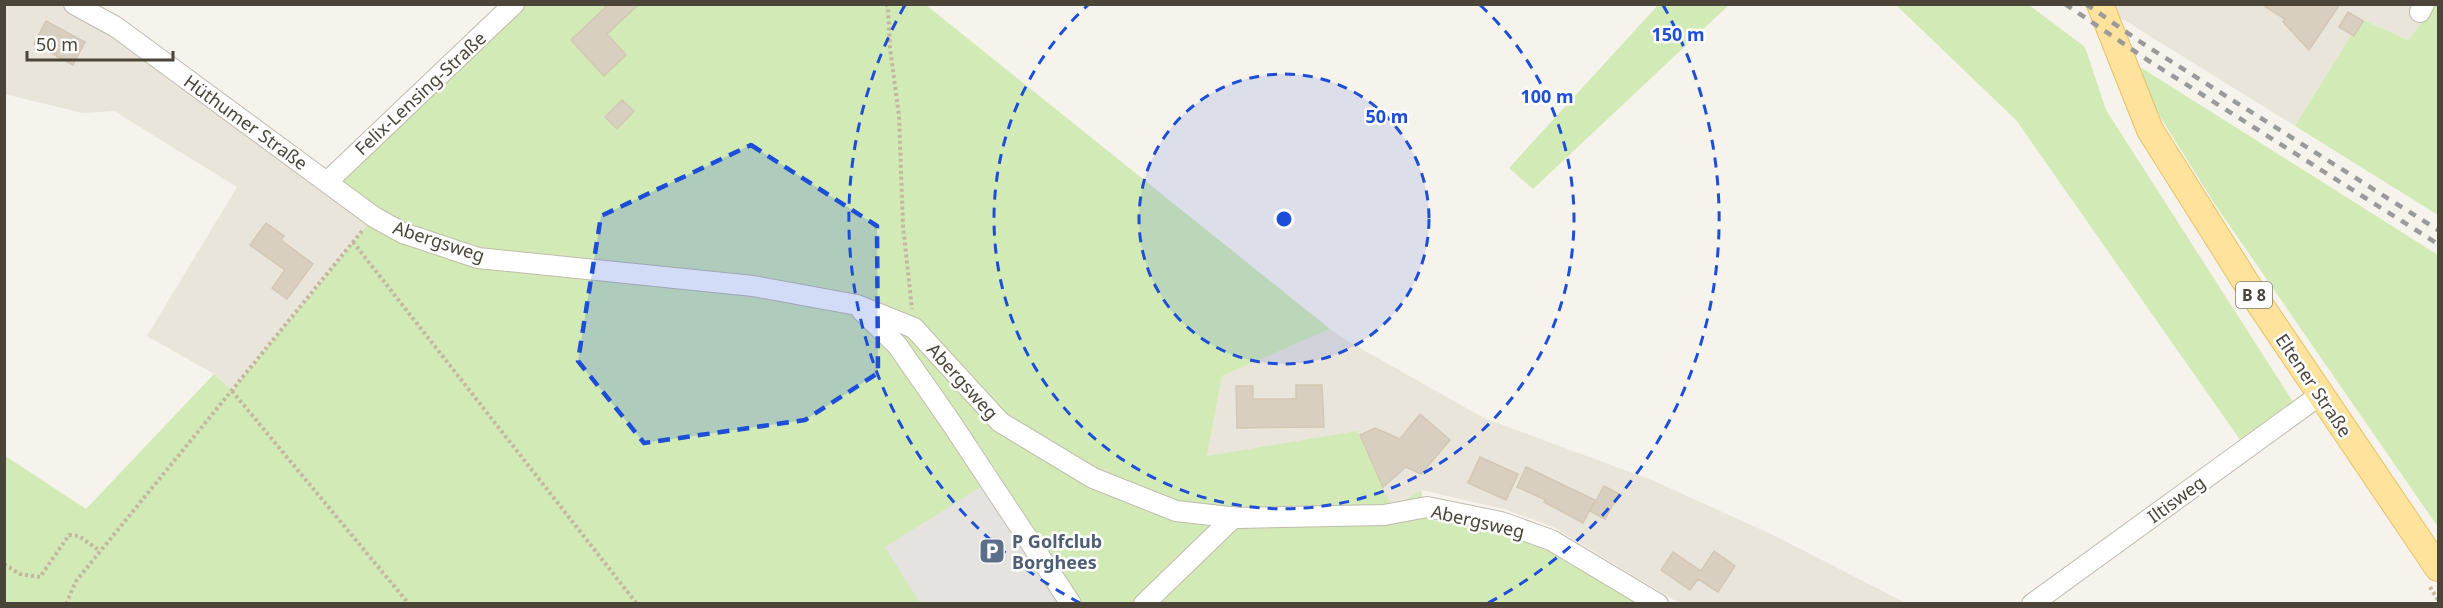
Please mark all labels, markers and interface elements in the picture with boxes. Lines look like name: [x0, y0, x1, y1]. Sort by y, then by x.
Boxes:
text: 150 m: [1651, 22, 1705, 46]
scale bar: [27, 24, 172, 62]
street label: Felix-Lensing-Straße: [349, 26, 491, 160]
text: 50 m: [36, 32, 78, 56]
street label: Hüthumer Straße: [179, 69, 313, 175]
text: 100 m: [1520, 84, 1574, 108]
text: 50 m: [1366, 104, 1408, 128]
centre of rings: [1274, 209, 1294, 229]
street label: Abergsweg: [390, 215, 488, 267]
road number: B 8: [2236, 282, 2272, 308]
street label: Eltener Straße: [2271, 329, 2357, 441]
street label: Abergsweg: [922, 338, 1004, 424]
street label: Iltisweg: [2142, 470, 2210, 528]
street label: Abergsweg: [1429, 499, 1527, 543]
place label: P Golfclub Borghees: [1012, 529, 1102, 574]
parking icon: P Golfclub Borghees: [977, 536, 1007, 566]

